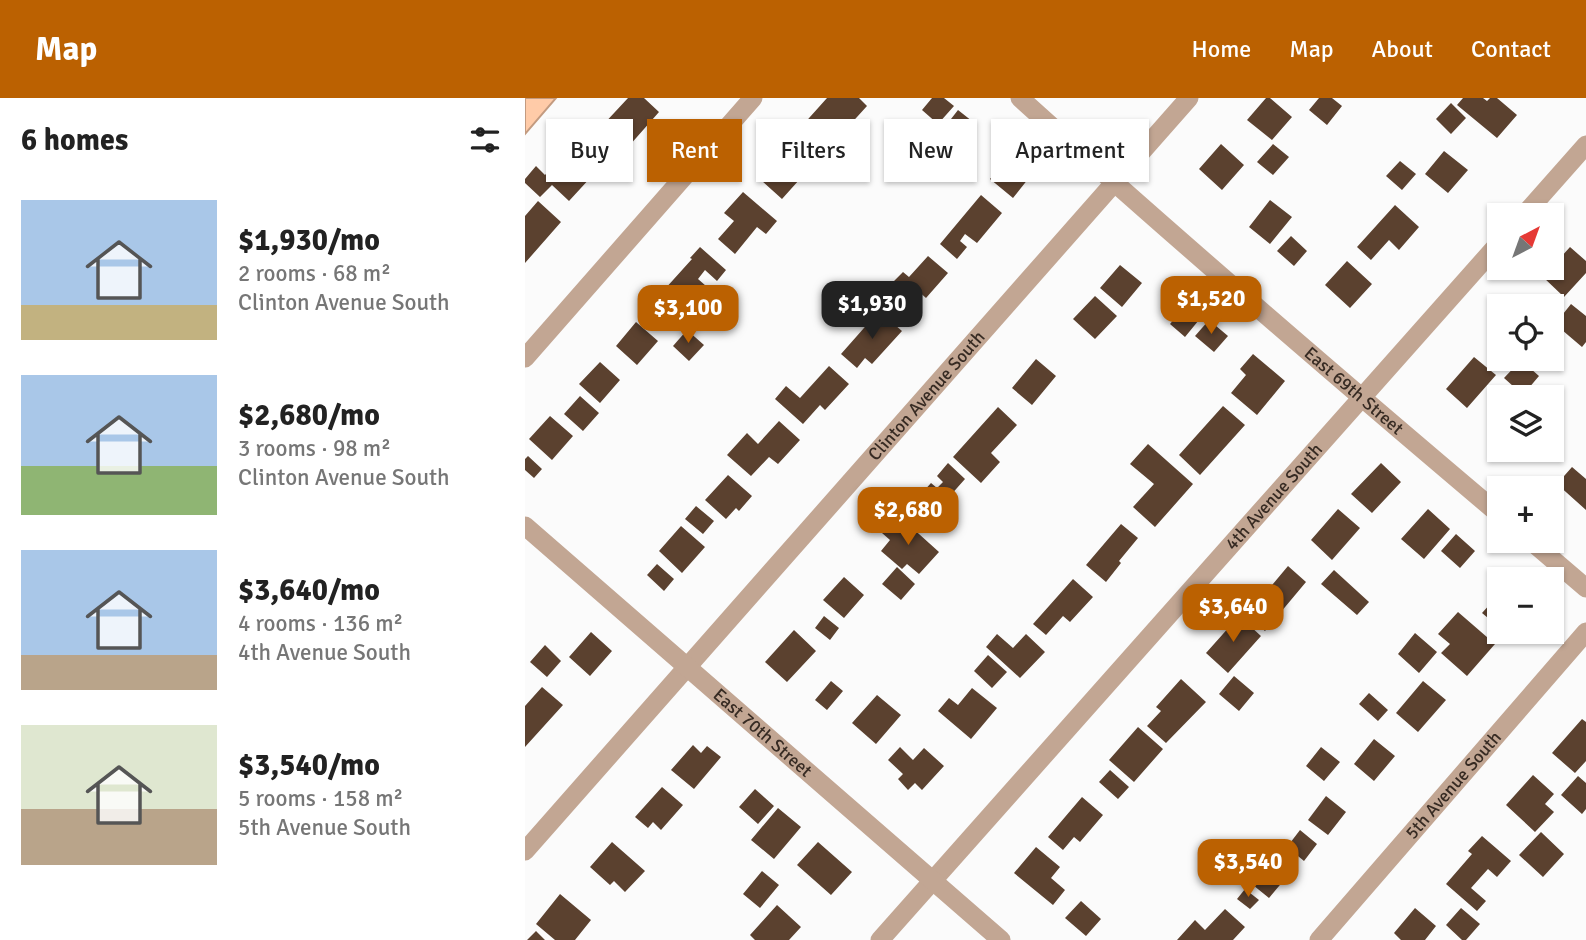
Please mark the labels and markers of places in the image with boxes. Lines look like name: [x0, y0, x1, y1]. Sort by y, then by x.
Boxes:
pin: $1,520: [1154, 276, 1268, 336]
pin: $1,930: [815, 282, 929, 341]
pin: $3,100: [631, 286, 745, 345]
pin: $2,680: [851, 488, 965, 547]
pin: $3,640: [1176, 584, 1290, 644]
pin: $3,540: [1191, 840, 1305, 899]

